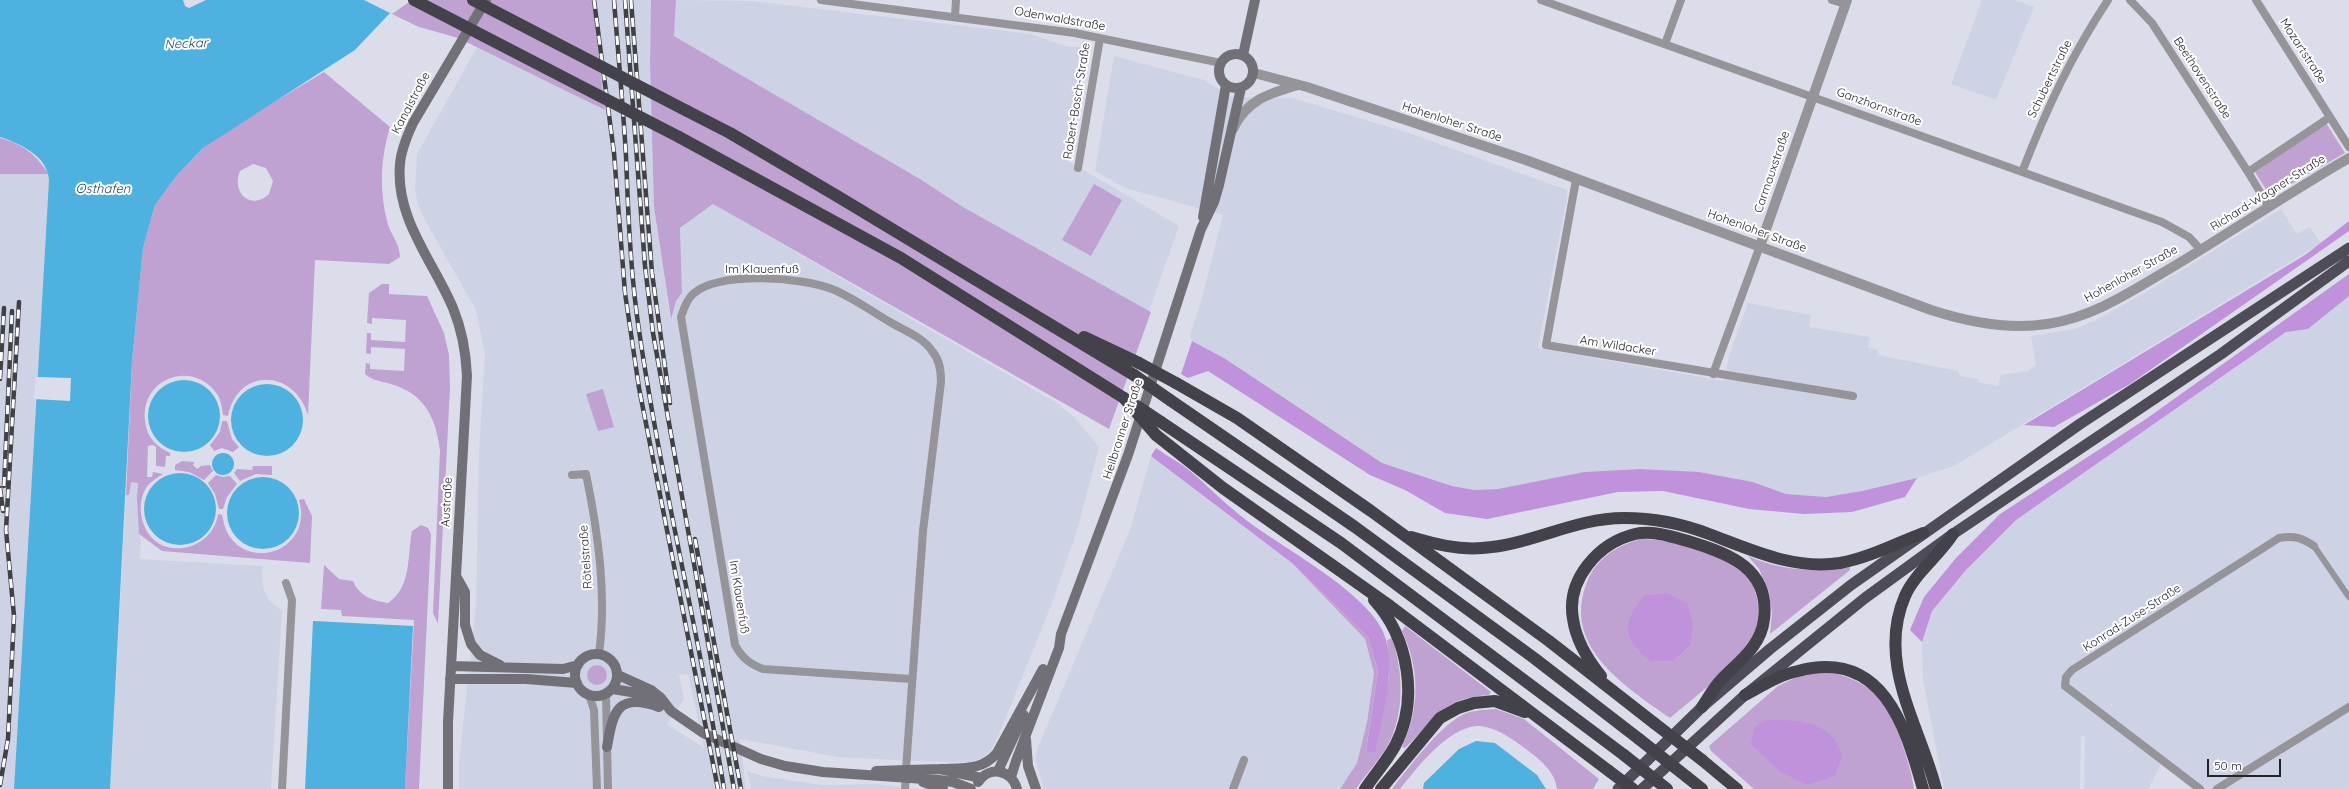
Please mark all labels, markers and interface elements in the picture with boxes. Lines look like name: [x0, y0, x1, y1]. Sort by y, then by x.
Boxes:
street label: Odenwaldstraße: [1013, 4, 1107, 34]
street label: Mozartstraße: [2277, 16, 2329, 86]
street label: Beethovenstraße: [2170, 34, 2234, 122]
water label: Neckar: [164, 35, 208, 53]
street label: Schubertstraße: [2025, 38, 2075, 120]
street label: Robert-Bosch-Straße: [1061, 42, 1093, 160]
street label: Kanalstraße: [389, 70, 433, 136]
street label: Ganzhornstraße: [1834, 85, 1924, 129]
street label: Hohenloher Straße: [1400, 99, 1504, 145]
street label: Carmauxstraße: [1751, 129, 1793, 215]
street label: Richard-Wagner-Straße: [2208, 152, 2328, 234]
water label: Osthafen: [76, 181, 130, 197]
street label: Hohenloher Straße: [1705, 206, 1809, 256]
street label: Hohenloher Straße: [2082, 242, 2180, 306]
street label: Im Klauenfuß: [725, 262, 799, 276]
street label: Am Wildacker: [1579, 333, 1657, 359]
street label: Heilbronner Straße: [1100, 377, 1146, 481]
street label: Austraße: [439, 477, 455, 527]
street label: Rötelstraße: [577, 524, 595, 590]
street label: Im Klauenfuß: [726, 559, 752, 635]
street label: Konrad-Zuse-Straße: [2080, 581, 2184, 655]
scale bar: [2209, 751, 2283, 777]
text: 50 m: [2214, 758, 2242, 773]

